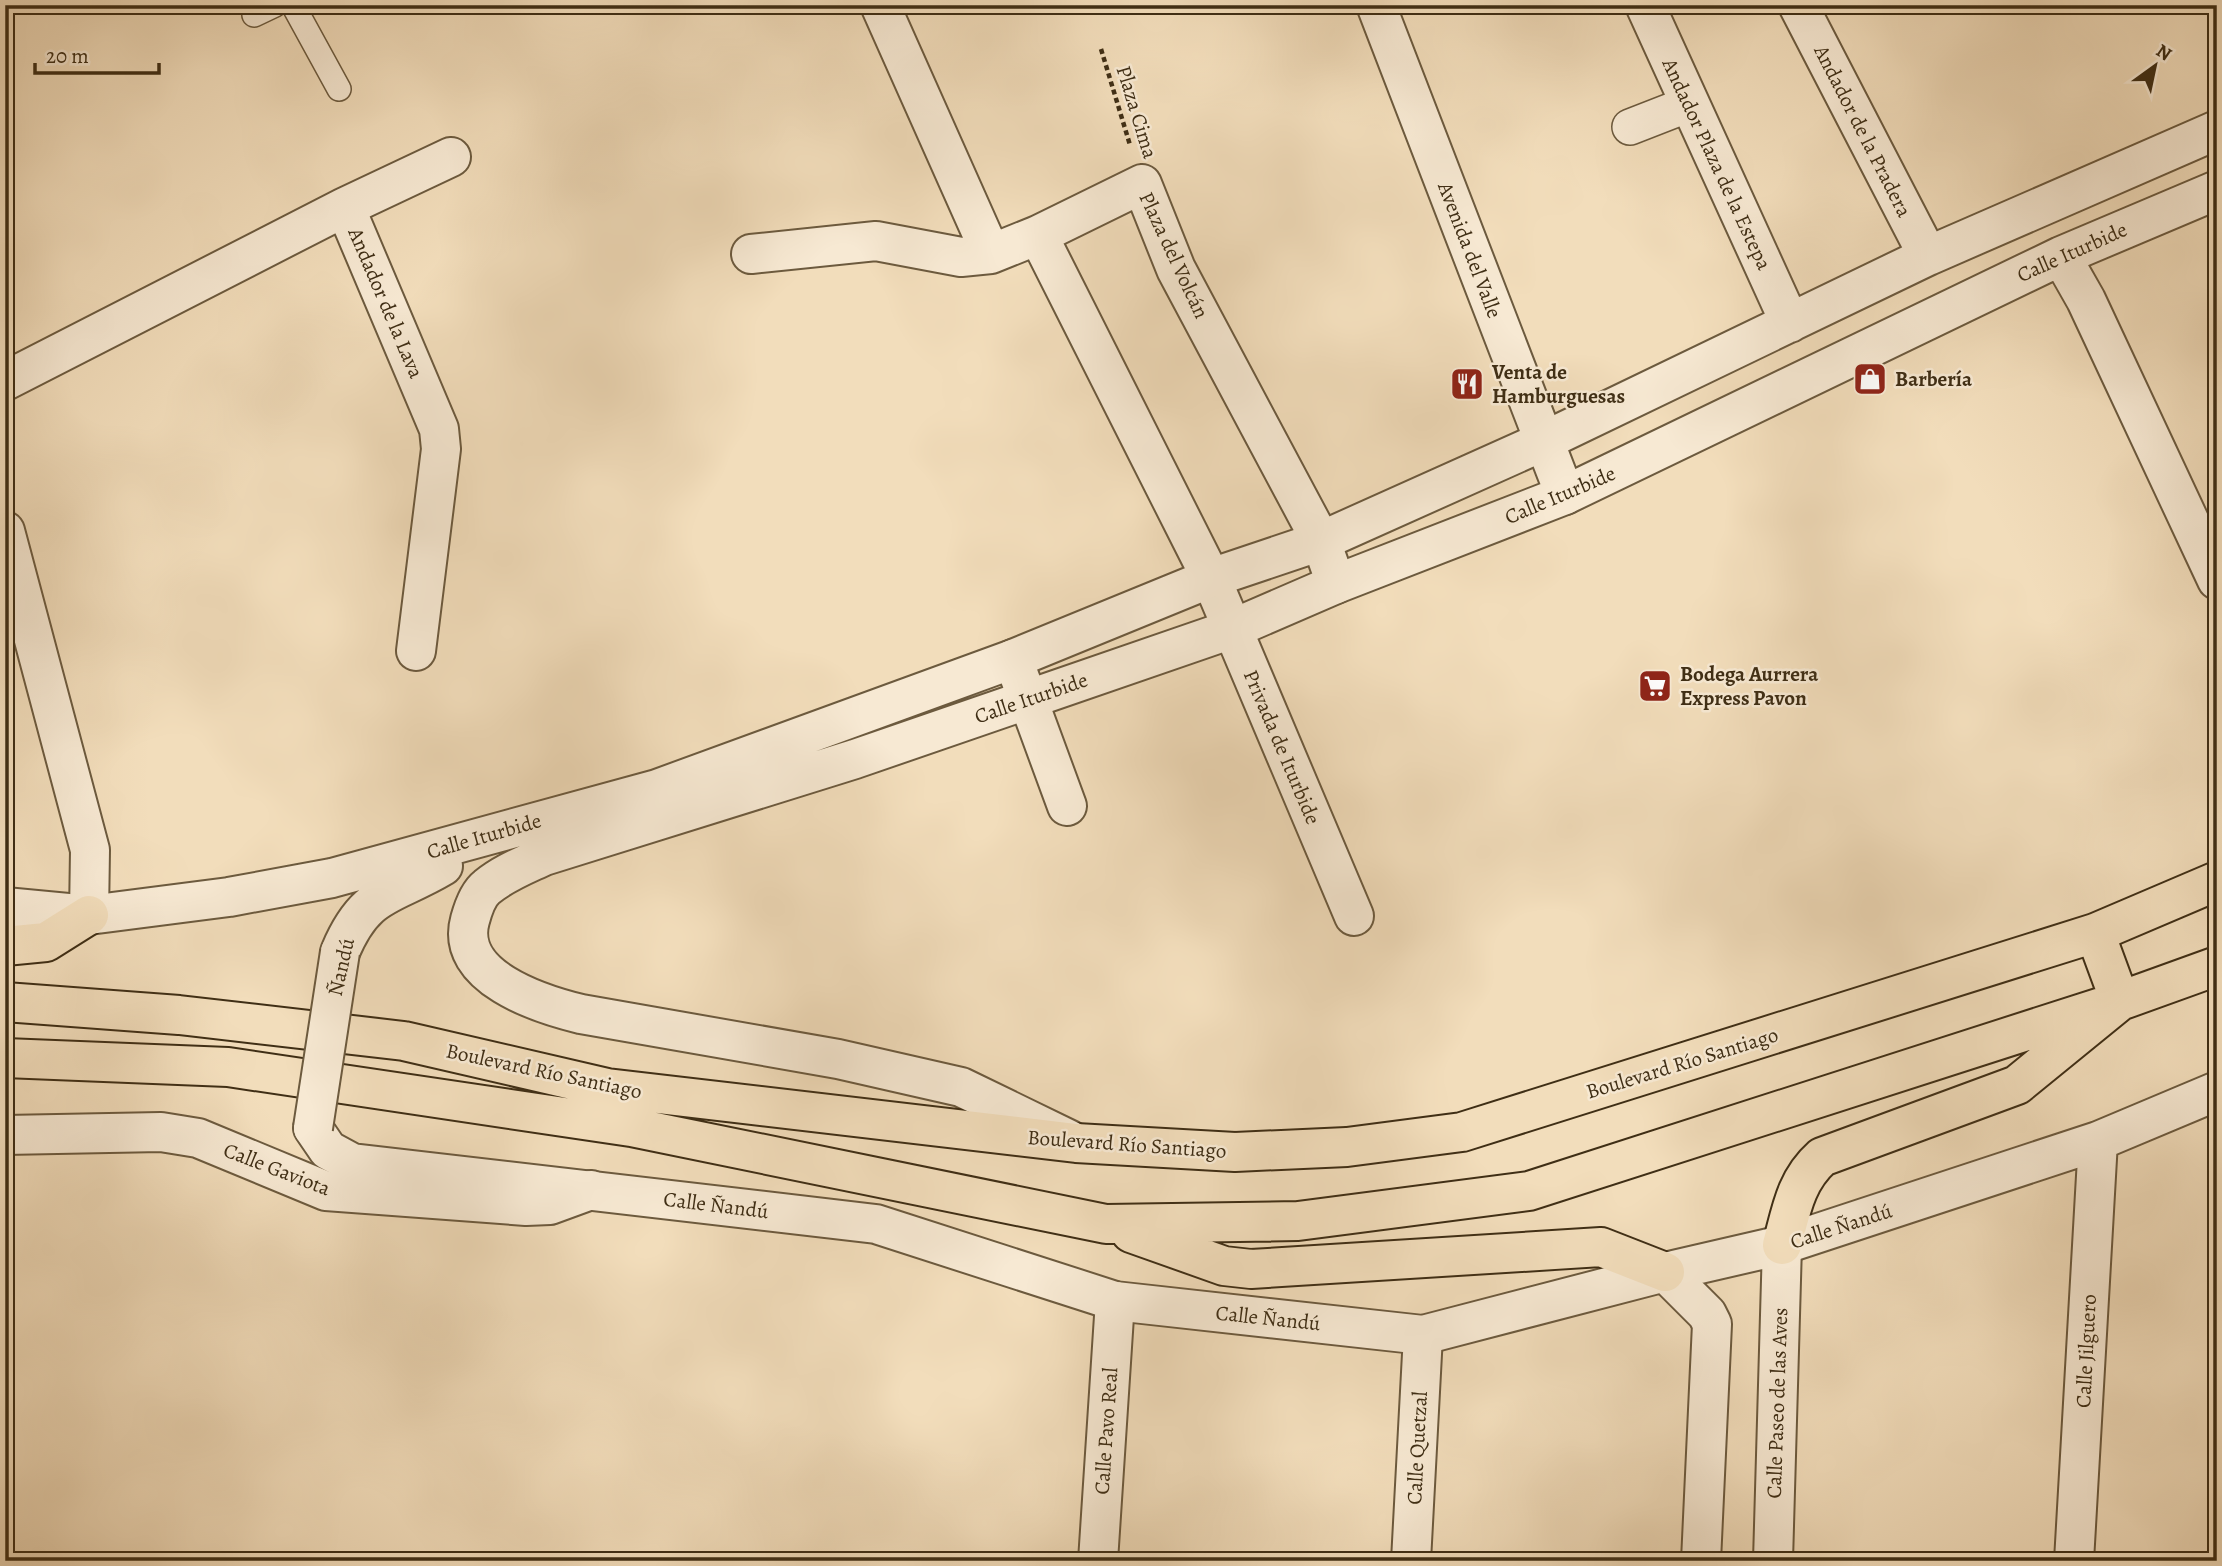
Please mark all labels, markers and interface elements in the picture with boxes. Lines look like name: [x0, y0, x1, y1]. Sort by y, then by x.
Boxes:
scale bar: [35, 32, 159, 76]
north arrow: [2120, 32, 2190, 102]
text: N: [2151, 38, 2177, 67]
street label: Andador de la Pradera: [1807, 39, 1919, 222]
text: 20 m: [46, 42, 89, 70]
street label: Andador Plaza de la Estepa: [1655, 53, 1778, 275]
street label: Plaza Cima: [1110, 62, 1164, 162]
street label: Avenida del Valle: [1431, 177, 1509, 322]
street label: Plaza del Volcán: [1132, 187, 1216, 323]
street label: Calle Iturbide: [2012, 215, 2132, 289]
street label: Andador de la Lava: [341, 222, 430, 383]
place label: Venta de Hamburguesas: [1491, 358, 1625, 410]
shop icon: Barbería: [1851, 360, 1889, 398]
restaurant icon: Venta de Hamburguesas: [1448, 365, 1486, 403]
place label: Barbería: [1895, 365, 1973, 393]
street label: Calle Iturbide: [1500, 459, 1620, 531]
place label: Bodega Aurrera Express Pavon: [1680, 660, 1819, 712]
street label: Privada de Iturbide: [1237, 665, 1327, 829]
street label: Calle Iturbide: [971, 666, 1091, 730]
supermarket icon: Bodega Aurrera Express Pavon: [1636, 667, 1674, 705]
street label: Calle Iturbide: [423, 806, 545, 866]
street label: Ñandú: [321, 935, 361, 999]
street label: Boulevard Río Santiago: [1583, 1020, 1781, 1106]
street label: Boulevard Río Santiago: [444, 1037, 644, 1105]
street label: Boulevard Río Santiago: [1027, 1123, 1227, 1165]
street label: Calle Gaviota: [220, 1136, 335, 1202]
street label: Calle Ñandú: [662, 1185, 771, 1225]
street label: Calle Ñandú: [1787, 1196, 1896, 1256]
street label: Calle Jilguero: [2069, 1293, 2103, 1409]
street label: Calle Ñandú: [1214, 1299, 1322, 1337]
street label: Calle Paseo de las Aves: [1760, 1307, 1794, 1499]
street label: Calle Pavo Real: [1088, 1366, 1124, 1496]
street label: Calle Quetzal: [1400, 1391, 1434, 1505]

